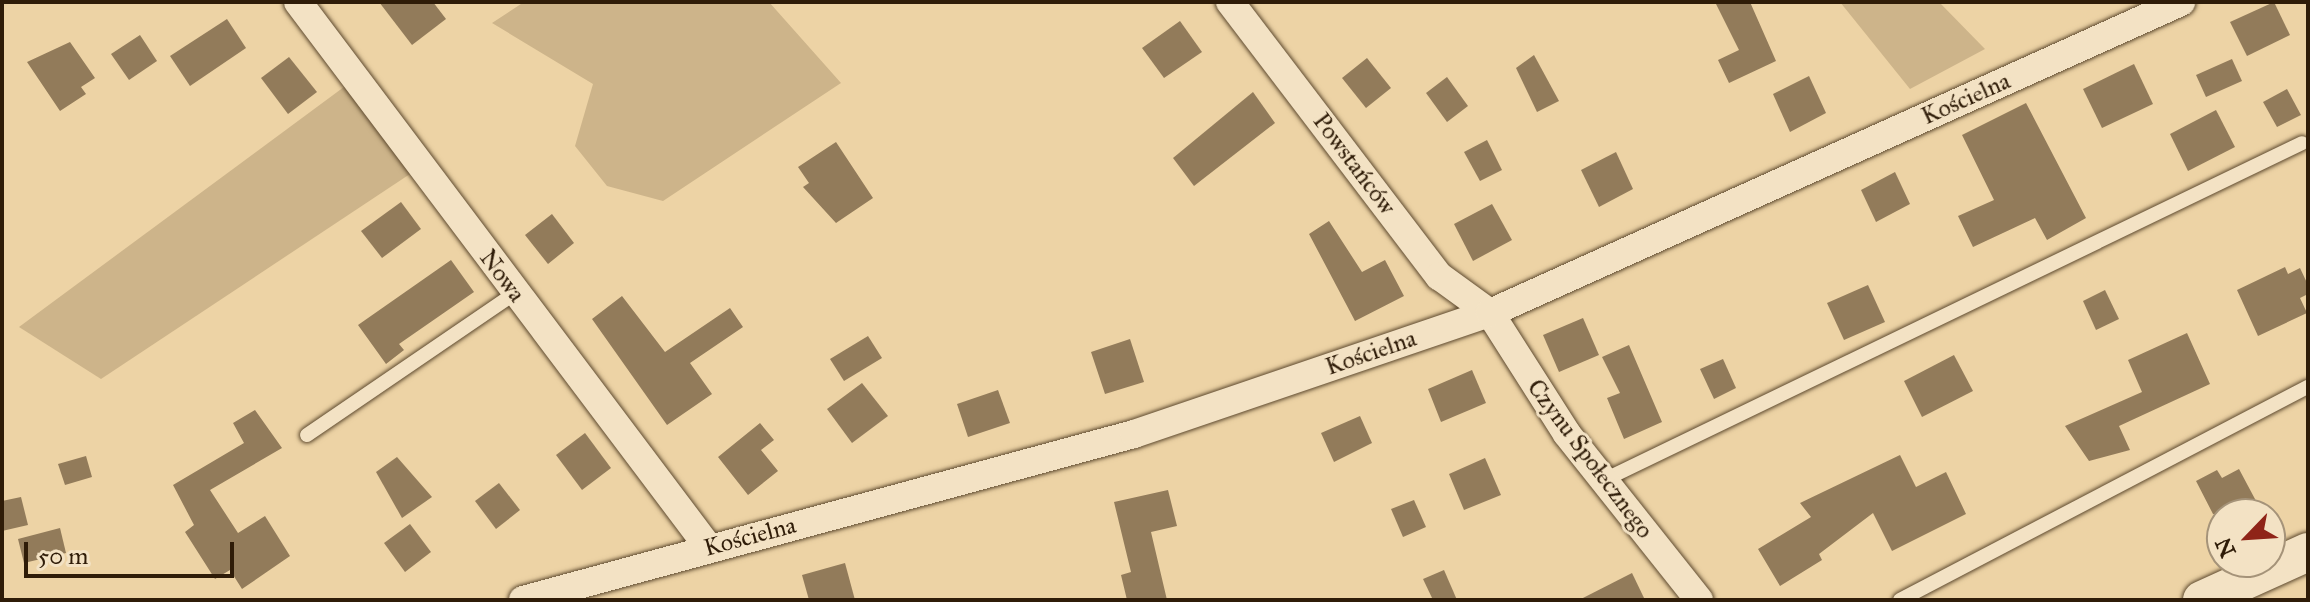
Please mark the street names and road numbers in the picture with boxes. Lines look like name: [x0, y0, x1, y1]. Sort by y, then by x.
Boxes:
street label: Kościelna: [1917, 67, 2015, 131]
street label: Powstańców: [1307, 108, 1401, 220]
street label: Nowa: [473, 244, 531, 308]
street label: Kościelna: [1322, 324, 1420, 382]
street label: Czynu Społecznego: [1521, 374, 1659, 544]
street label: Kościelna: [701, 511, 799, 563]

